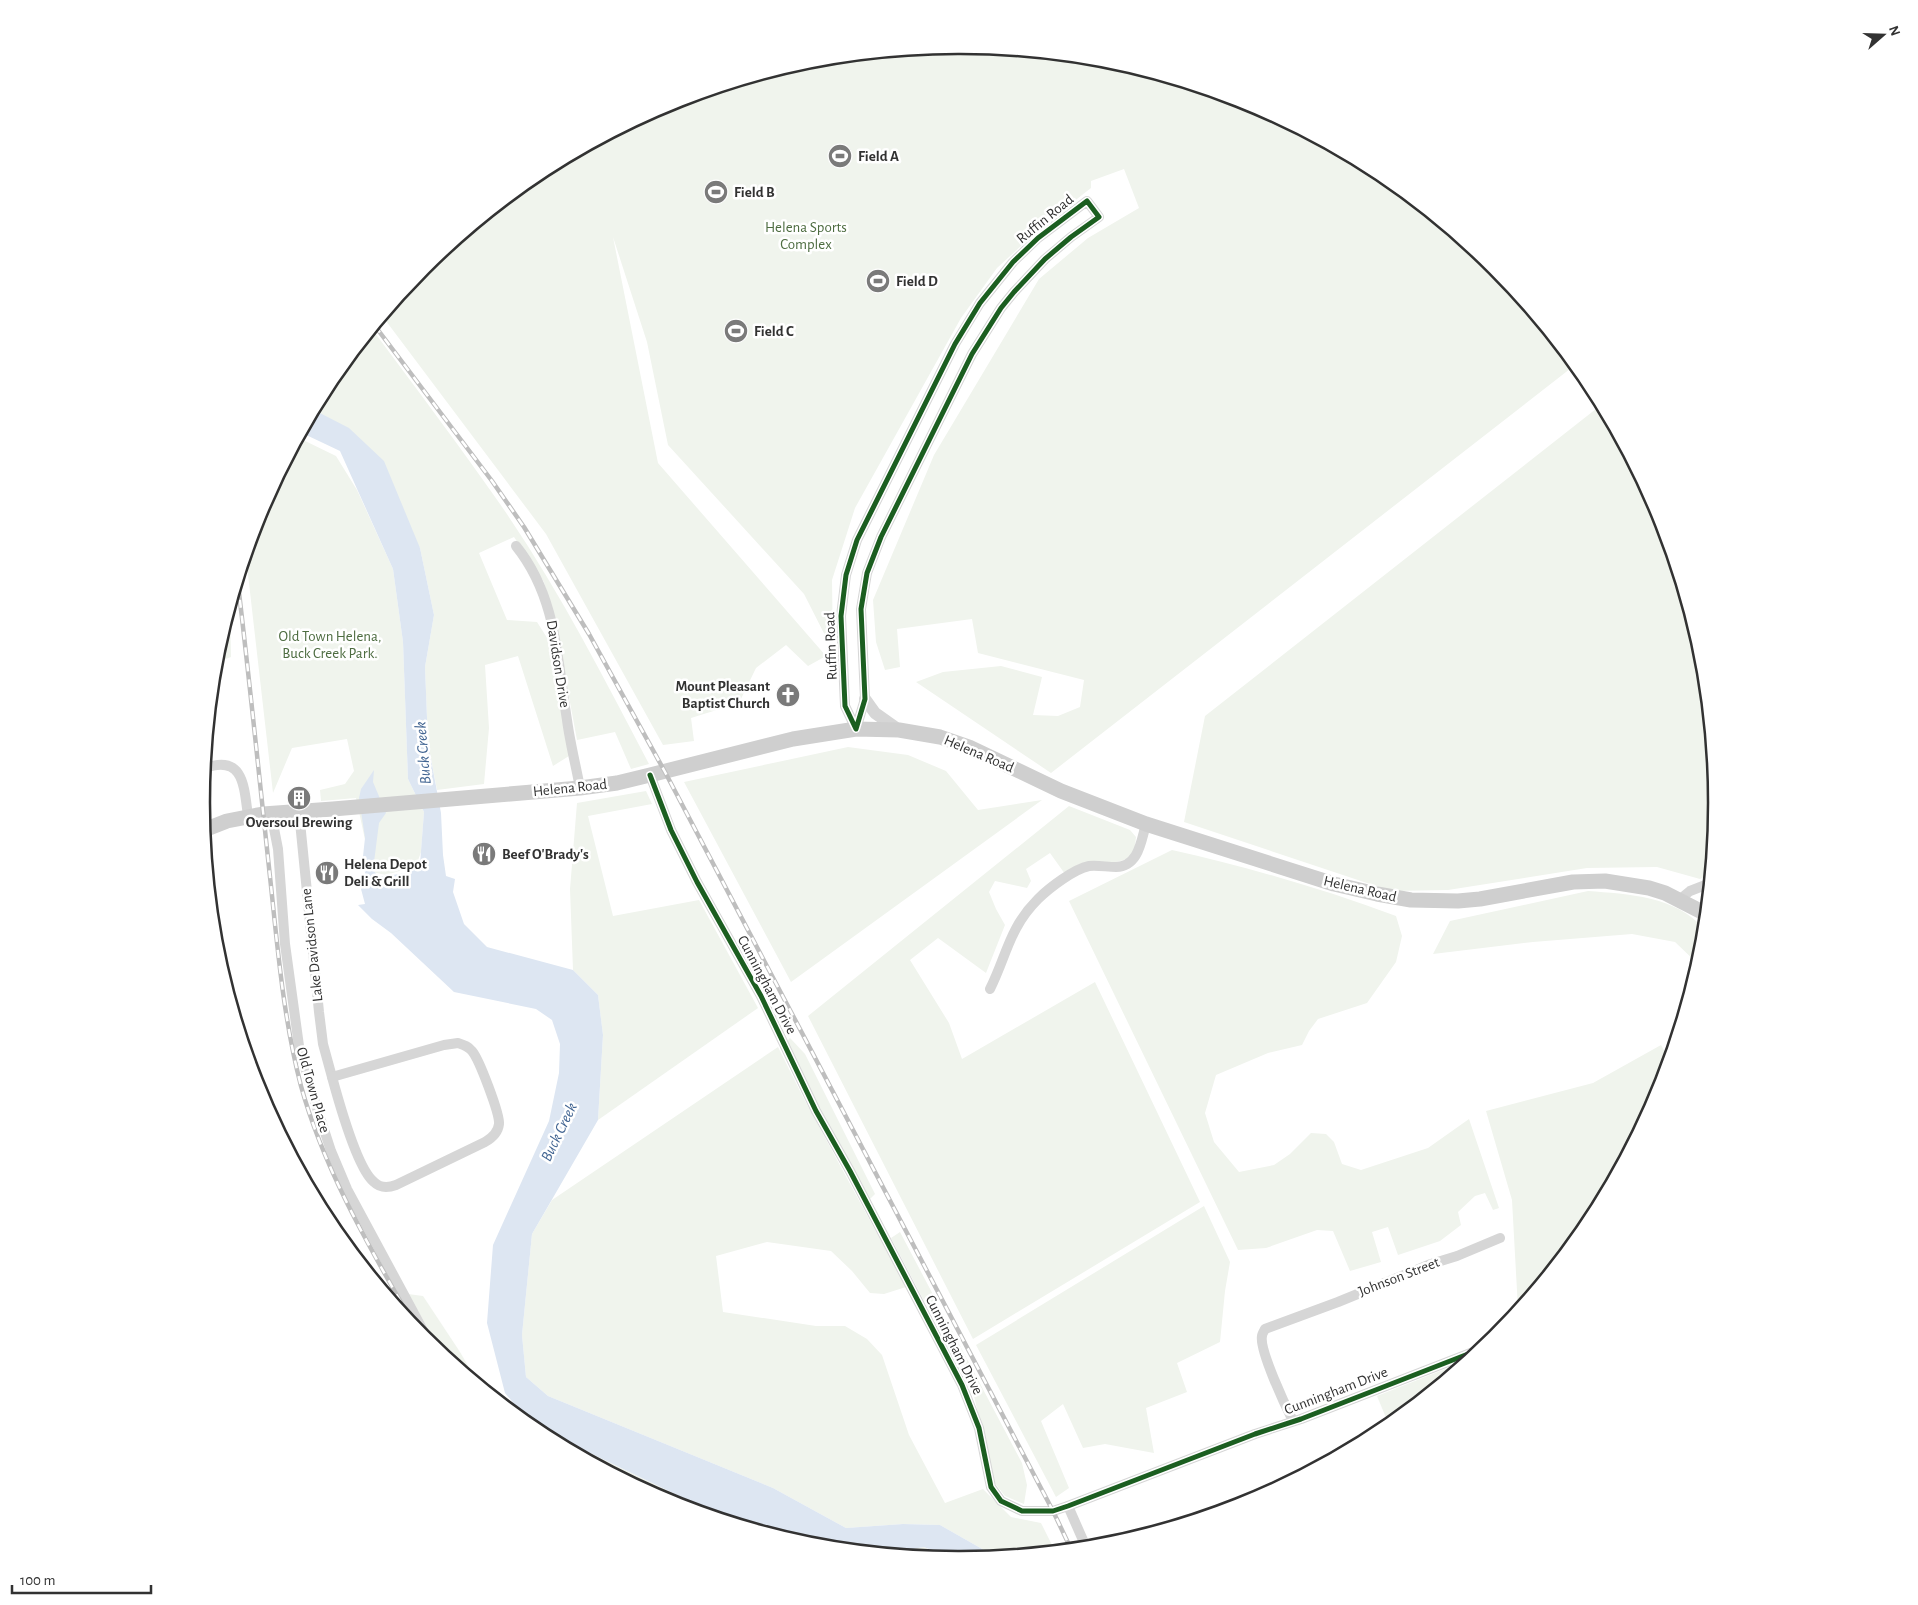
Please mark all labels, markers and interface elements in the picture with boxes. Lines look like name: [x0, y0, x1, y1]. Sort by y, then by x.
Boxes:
north arrow: [1858, 10, 1908, 60]
text: N: [1886, 24, 1903, 38]
sports icon: Field A: [827, 143, 853, 169]
place label: Field A: [858, 149, 899, 164]
sports icon: Field B: [703, 179, 729, 205]
place label: Field B: [734, 185, 775, 200]
street label: Ruffin Road: [1014, 191, 1076, 246]
park label: Helena Sports Complex: [765, 220, 847, 252]
sports icon: Field D: [865, 268, 891, 294]
place label: Field D: [896, 274, 938, 289]
sports icon: Field C: [723, 318, 749, 344]
place label: Field C: [754, 324, 794, 339]
street label: Ruffin Road: [822, 611, 840, 680]
street label: Davidson Drive: [544, 619, 572, 709]
park label: Old Town Helena, Buck Creek Park.: [279, 629, 381, 661]
place label: Mount Pleasant Baptist Church: [675, 679, 770, 711]
church icon: Mount Pleasant Baptist Church: [775, 682, 801, 708]
water label: Buck Creek: [412, 721, 434, 785]
street label: Helena Road: [942, 733, 1016, 776]
street label: Helena Road: [532, 777, 608, 799]
building icon: Oversoul Brewing: [286, 785, 312, 811]
place label: Oversoul Brewing: [246, 815, 353, 830]
restaurant icon: Beef O'Brady's: [471, 841, 497, 867]
place label: Beef O'Brady's: [502, 847, 589, 862]
place label: Helena Depot Deli & Grill: [344, 857, 427, 889]
restaurant icon: Helena Depot Deli & Grill: [314, 860, 340, 886]
street label: Helena Road: [1322, 873, 1398, 905]
street label: Lake Davidson Lane: [299, 887, 325, 1002]
street label: Cunningham Drive: [735, 933, 799, 1037]
street label: Old Town Place: [294, 1045, 332, 1135]
water label: Buck Creek: [538, 1100, 580, 1164]
street label: Johnson Street: [1356, 1255, 1442, 1299]
street label: Cunningham Drive: [922, 1293, 986, 1397]
street label: Cunningham Drive: [1282, 1364, 1390, 1418]
scale bar: [12, 1562, 151, 1594]
text: 100 m: [20, 1573, 55, 1588]

